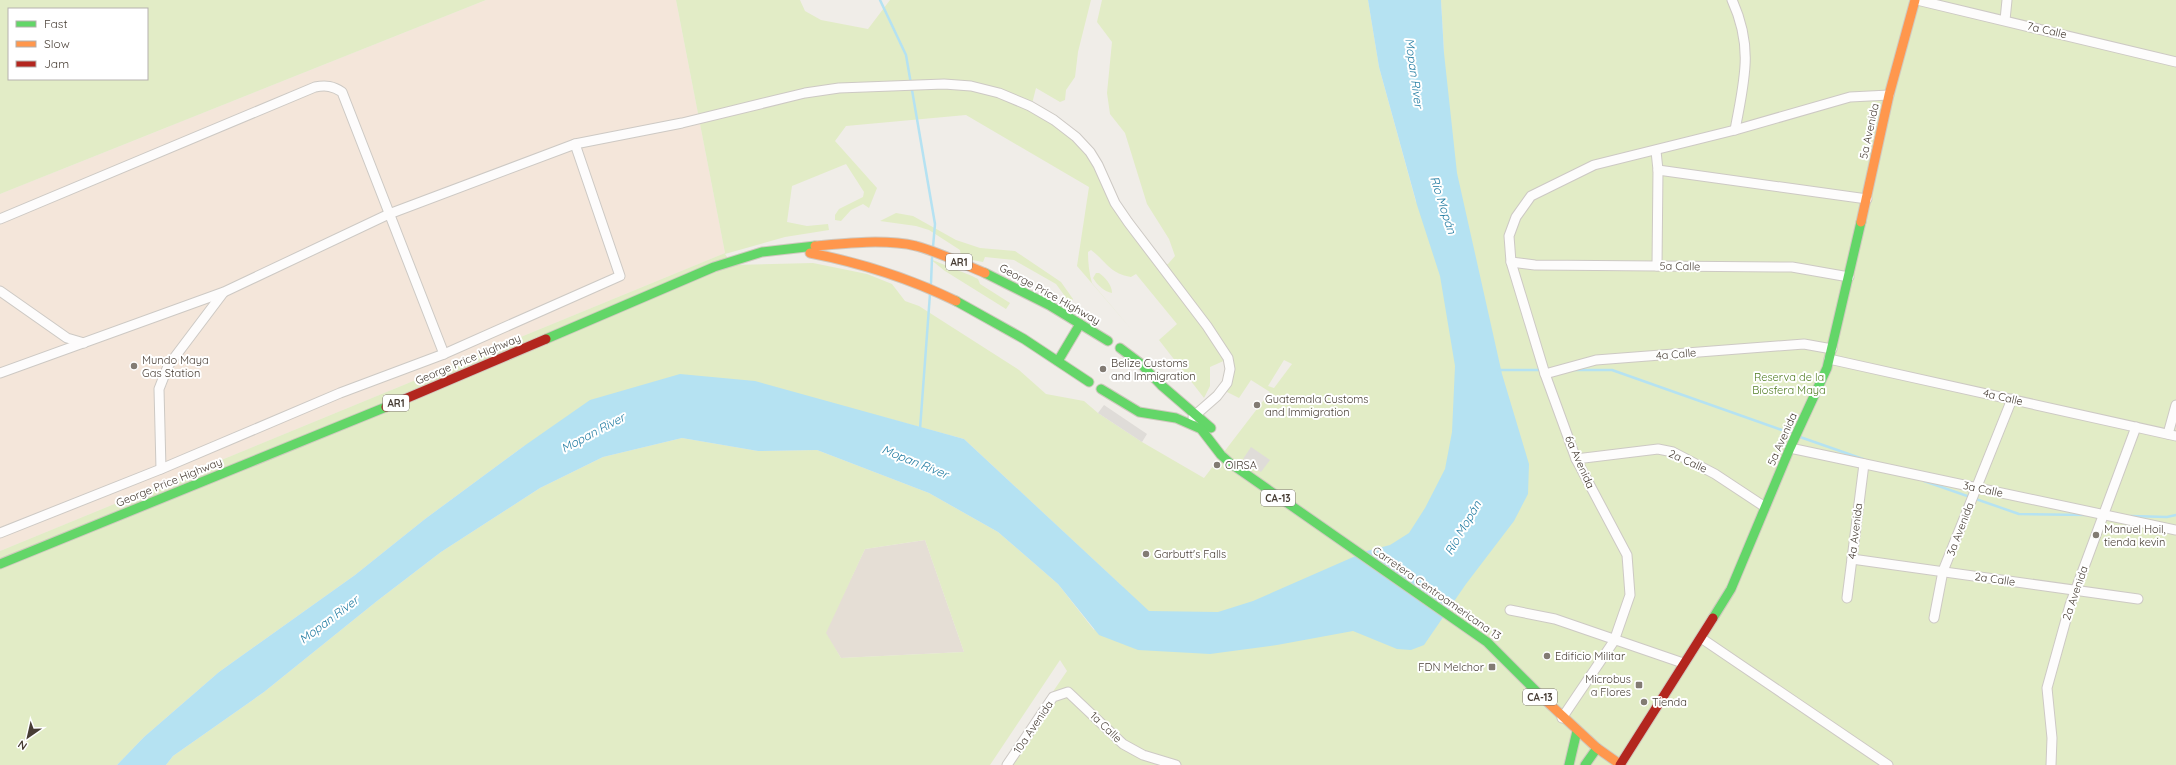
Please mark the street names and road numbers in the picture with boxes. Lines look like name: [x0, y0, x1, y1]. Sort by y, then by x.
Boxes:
street label: 7a Calle: [2026, 19, 2068, 41]
street label: 5a Avenida: [1856, 102, 1882, 160]
road number: AR1: [946, 254, 972, 270]
street label: 5a Calle: [1660, 259, 1700, 273]
street label: George Price Highway: [997, 260, 1103, 328]
street label: George Price Highway: [413, 330, 523, 388]
street label: 4a Calle: [1655, 345, 1697, 363]
street label: 4a Calle: [1982, 386, 2024, 408]
road number: AR1: [383, 395, 409, 411]
street label: 5a Avenida: [1764, 410, 1800, 468]
street label: 6a Avenida: [1562, 433, 1598, 491]
street label: 2a Calle: [1667, 446, 1709, 476]
street label: George Price Highway: [114, 454, 224, 510]
street label: 3a Calle: [1962, 478, 2004, 500]
road number: CA-13: [1261, 490, 1295, 506]
street label: 3a Avenida: [1943, 500, 1977, 558]
street label: 4a Avenida: [1845, 502, 1865, 560]
street label: Carretera Centroamericana 13: [1370, 543, 1504, 643]
street label: 2a Avenida: [2059, 564, 2091, 622]
street label: 2a Calle: [1974, 569, 2016, 589]
road number: CA-13: [1523, 689, 1557, 705]
street label: 10a Avenida: [1010, 698, 1056, 756]
street label: 1a Calle: [1087, 709, 1125, 745]

